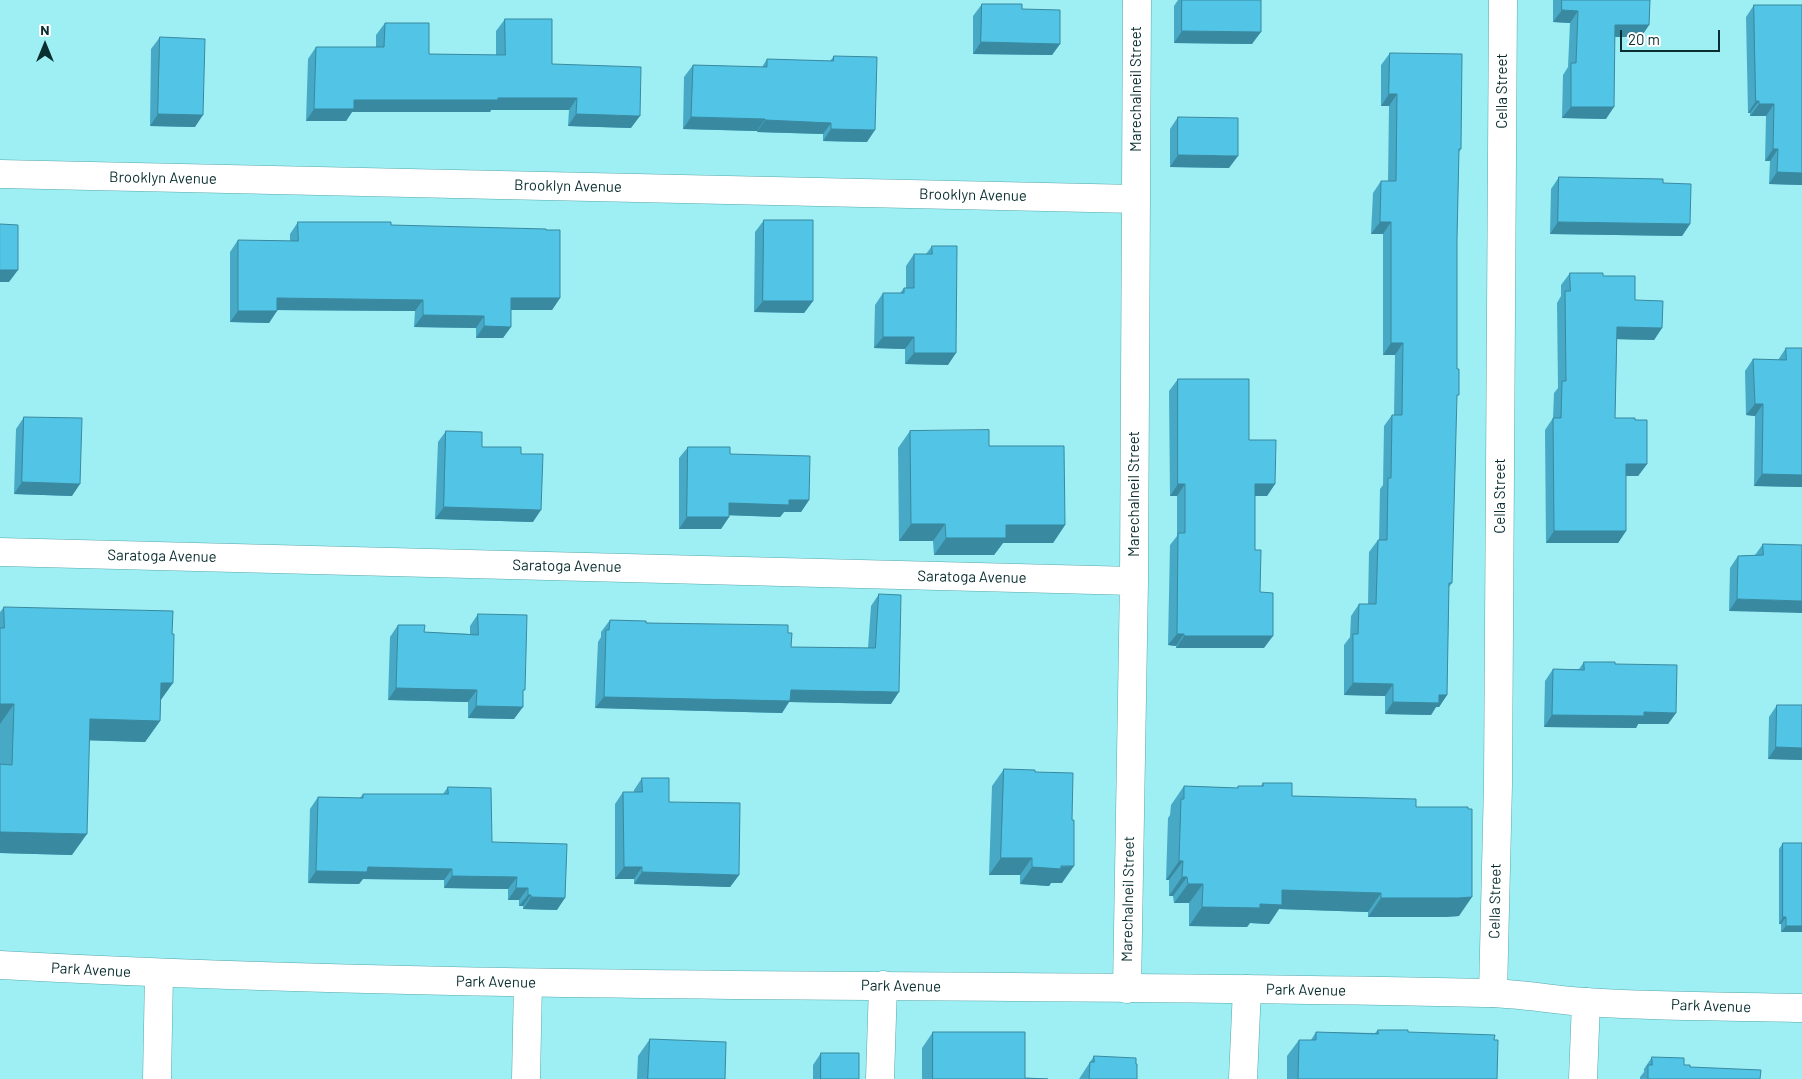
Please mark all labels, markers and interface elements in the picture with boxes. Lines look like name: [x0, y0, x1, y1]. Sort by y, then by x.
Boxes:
north arrow: [20, 20, 70, 70]
scale bar: [1622, 20, 1722, 52]
text: N: [40, 21, 50, 38]
street label: Marechalneil Street: [1127, 26, 1145, 152]
text: 20 m: [1628, 30, 1660, 48]
street label: Cella Street: [1493, 53, 1511, 129]
street label: Brooklyn Avenue: [109, 168, 217, 188]
street label: Brooklyn Avenue: [514, 176, 622, 196]
street label: Brooklyn Avenue: [919, 185, 1027, 205]
street label: Marechalneil Street: [1125, 431, 1143, 557]
street label: Cella Street: [1491, 458, 1509, 534]
street label: Saratoga Avenue: [107, 546, 217, 566]
street label: Saratoga Avenue: [512, 556, 622, 576]
street label: Saratoga Avenue: [917, 567, 1027, 587]
street label: Marechalneil Street: [1118, 836, 1138, 962]
street label: Cella Street: [1485, 863, 1505, 939]
street label: Park Avenue: [51, 959, 131, 981]
street label: Park Avenue: [456, 972, 536, 992]
street label: Park Avenue: [861, 976, 941, 996]
street label: Park Avenue: [1266, 980, 1346, 1000]
street label: Park Avenue: [1671, 996, 1751, 1016]

